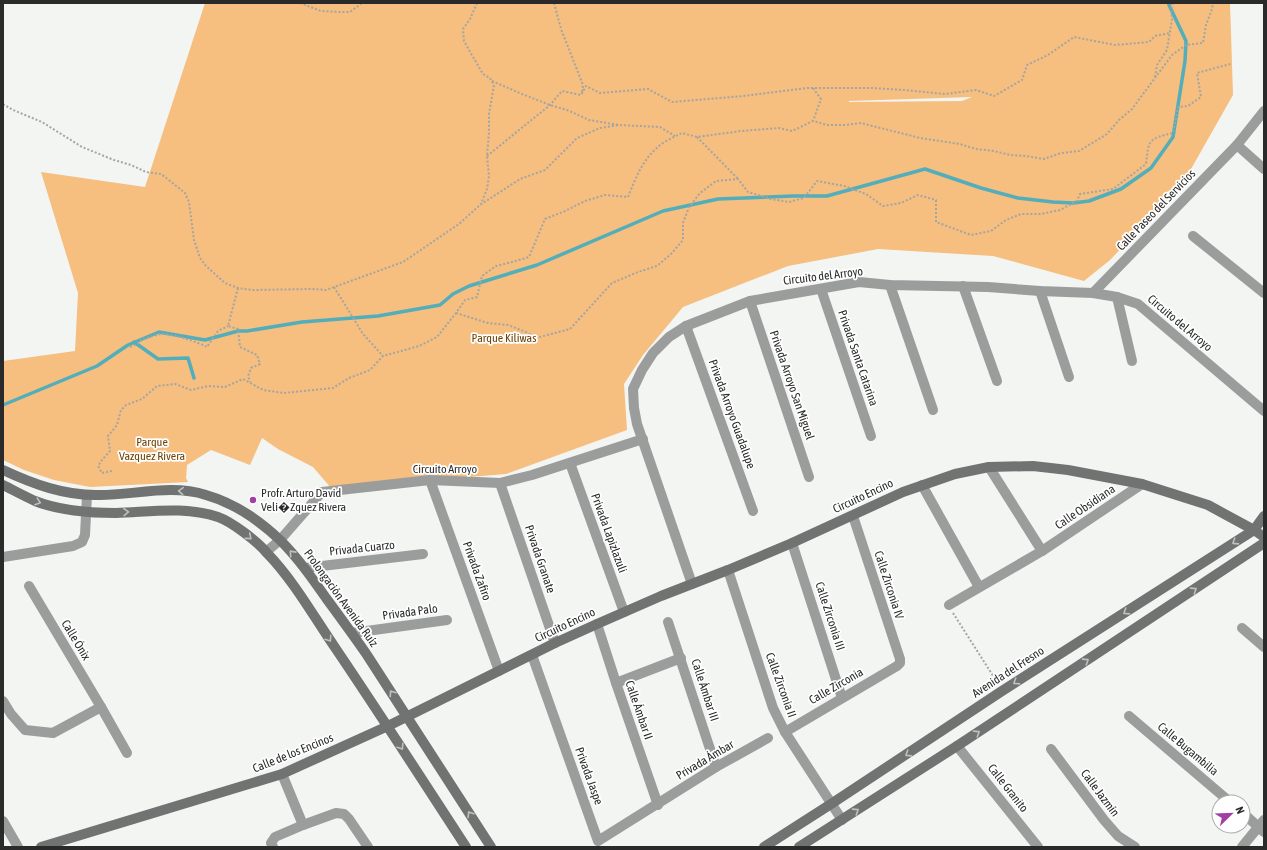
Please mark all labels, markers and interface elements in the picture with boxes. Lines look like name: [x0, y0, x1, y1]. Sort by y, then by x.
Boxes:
street label: Calle Paseo del Servicios: [1114, 167, 1198, 253]
street label: Circuito del Arroyo: [782, 264, 864, 288]
street label: Circuito del Arroyo: [1145, 292, 1215, 354]
street label: Privada Santa Catarina: [835, 308, 881, 408]
street label: Privada Arroyo San Miguel: [767, 329, 818, 442]
park label: Parque Kiliwas: [472, 331, 536, 345]
street label: Privada Arroyo Guadalupe: [706, 357, 758, 471]
park label: Parque Vazquez Rivera: [119, 435, 185, 463]
street label: Circuito Arroyo: [413, 462, 477, 476]
street label: Circuito Encino: [831, 476, 896, 516]
street label: Calle Obsidiana: [1052, 482, 1118, 532]
place label: Profr. Arturo David Veli�Zquez Rivera: [261, 486, 346, 514]
one-way arrow: [178, 487, 184, 496]
street label: Privada Lapizlazuli: [588, 491, 630, 575]
marker: Profr. Arturo David Veli�Zquez Rivera: [248, 495, 258, 505]
one-way arrow: [35, 497, 42, 505]
one-way arrow: [123, 508, 129, 517]
street label: Privada Granate: [522, 523, 558, 595]
one-way arrow: [244, 533, 251, 540]
one-way arrow: [1232, 537, 1239, 544]
street label: Privada Cuarzo: [329, 538, 396, 558]
street label: Privada Zafiro: [460, 540, 494, 603]
street label: Prolongación Avenida Ruíz: [301, 547, 381, 650]
street label: Calle Zirconia IV: [871, 549, 907, 621]
one-way arrow: [289, 551, 296, 558]
street label: Calle Zirconia III: [812, 580, 848, 652]
one-way arrow: [1190, 587, 1197, 595]
street label: Privada Palo: [382, 601, 439, 623]
street label: Circuito Encino: [533, 605, 598, 645]
one-way arrow: [1123, 607, 1130, 615]
street label: Calle Ónix: [58, 617, 94, 663]
one-way arrow: [324, 635, 332, 642]
street label: Avenida del Fresno: [969, 643, 1047, 700]
street label: Calle Zirconia II: [763, 651, 799, 719]
street label: Calle Ámbar III: [688, 657, 722, 723]
one-way arrow: [1081, 659, 1088, 666]
street label: Calle Zirconia: [806, 665, 866, 707]
one-way arrow: [1013, 677, 1020, 685]
street label: Calle Ámbar II: [622, 679, 656, 741]
one-way arrow: [389, 690, 397, 697]
street label: Calle Bugambilia: [1155, 720, 1221, 778]
street label: Calle de los Encinos: [251, 730, 335, 776]
one-way arrow: [973, 730, 980, 738]
street label: Privada Ámbar: [674, 737, 737, 783]
one-way arrow: [397, 743, 404, 750]
street label: Privada Jaspe: [572, 745, 606, 807]
one-way arrow: [905, 749, 912, 757]
street label: Calle Granito: [985, 761, 1031, 815]
street label: Calle Jazmín: [1078, 767, 1122, 819]
north arrow: [1211, 794, 1251, 834]
text: N: [1233, 805, 1247, 815]
one-way arrow: [852, 808, 859, 816]
one-way arrow: [467, 811, 475, 818]

